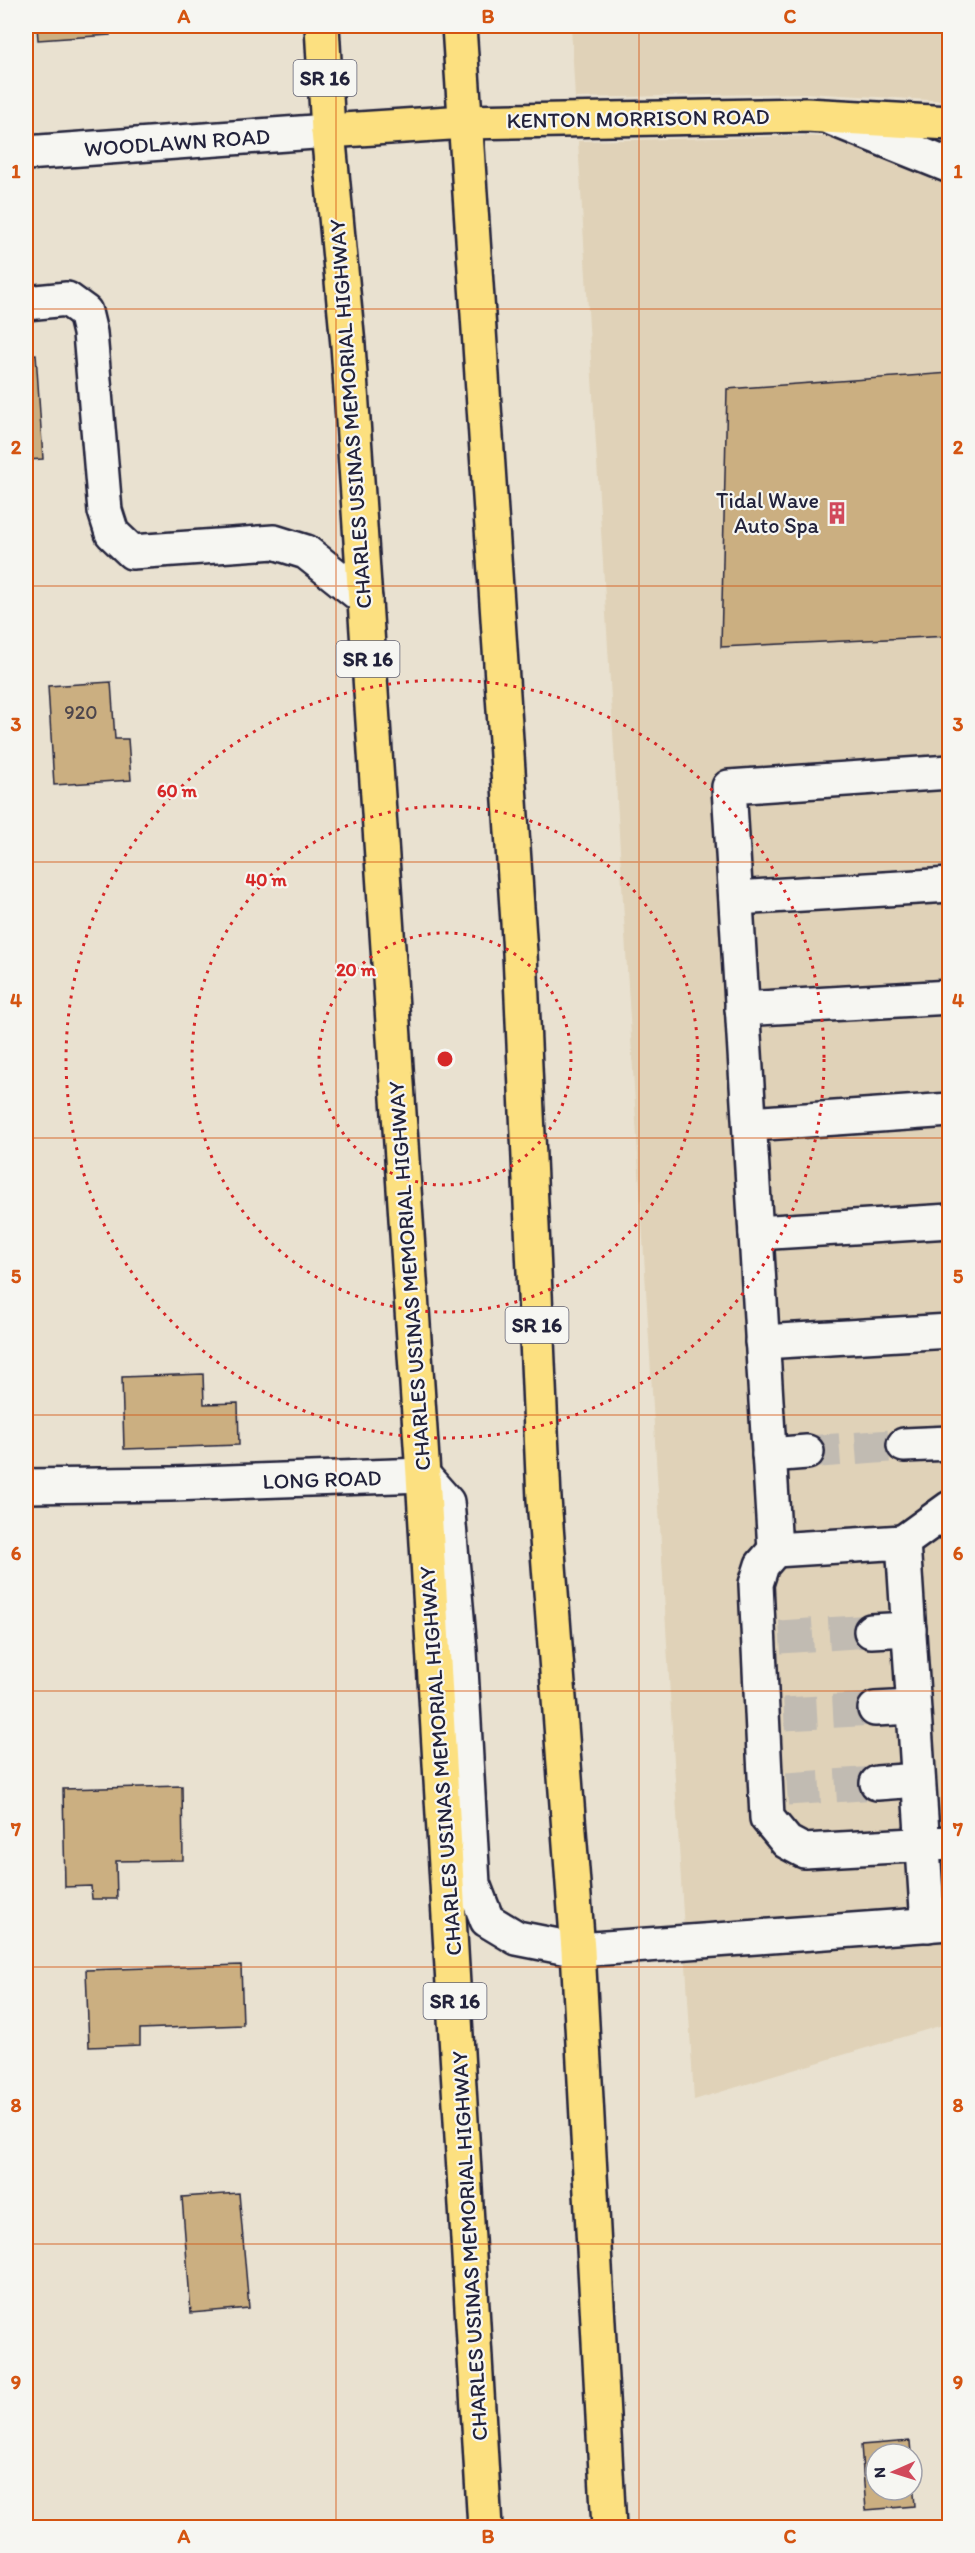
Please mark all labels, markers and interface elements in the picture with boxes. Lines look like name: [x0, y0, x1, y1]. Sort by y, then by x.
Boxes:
text: A: [177, 4, 191, 28]
text: B: [482, 4, 495, 28]
text: C: [784, 4, 797, 28]
road number: SR 16: [294, 60, 356, 96]
street label: KENTON MORRISON ROAD: [506, 103, 770, 134]
street label: WOODLAWN ROAD: [83, 123, 271, 162]
text: 1: [11, 159, 21, 183]
text: 1: [953, 159, 963, 183]
street label: CHARLES USINAS MEMORIAL HIGHWAY: [323, 218, 378, 610]
text: 2: [11, 435, 22, 459]
text: 2: [953, 435, 964, 459]
place label: Tidal Wave Auto Spa: [716, 487, 820, 539]
building icon: Tidal Wave Auto Spa: [824, 500, 850, 526]
road number: SR 16: [336, 641, 400, 677]
house number: 920: [64, 700, 98, 724]
text: 3: [11, 712, 22, 736]
text: 3: [953, 712, 964, 736]
text: 60 m: [157, 780, 198, 802]
text: 40 m: [245, 869, 287, 891]
text: 20 m: [336, 959, 377, 981]
text: 4: [10, 988, 22, 1012]
text: 4: [952, 988, 964, 1012]
centre of rings: [435, 1049, 455, 1069]
street label: CHARLES USINAS MEMORIAL HIGHWAY: [382, 1080, 437, 1472]
text: 5: [11, 1264, 22, 1288]
text: 5: [953, 1264, 964, 1288]
road number: SR 16: [506, 1307, 568, 1343]
street label: LONG ROAD: [262, 1464, 382, 1495]
text: 6: [11, 1541, 22, 1565]
text: 6: [953, 1541, 964, 1565]
street label: CHARLES USINAS MEMORIAL HIGHWAY: [413, 1565, 468, 1957]
text: 7: [10, 1817, 21, 1841]
text: 7: [952, 1817, 963, 1841]
road number: SR 16: [424, 1983, 486, 2019]
street label: CHARLES USINAS MEMORIAL HIGHWAY: [446, 2050, 493, 2442]
text: 8: [11, 2093, 22, 2117]
text: 8: [953, 2093, 964, 2117]
text: 9: [11, 2370, 21, 2394]
text: 9: [953, 2370, 963, 2394]
north arrow: [864, 2442, 924, 2502]
text: N: [870, 2467, 889, 2479]
text: A: [177, 2524, 191, 2548]
text: B: [482, 2524, 495, 2548]
text: C: [784, 2524, 797, 2548]

